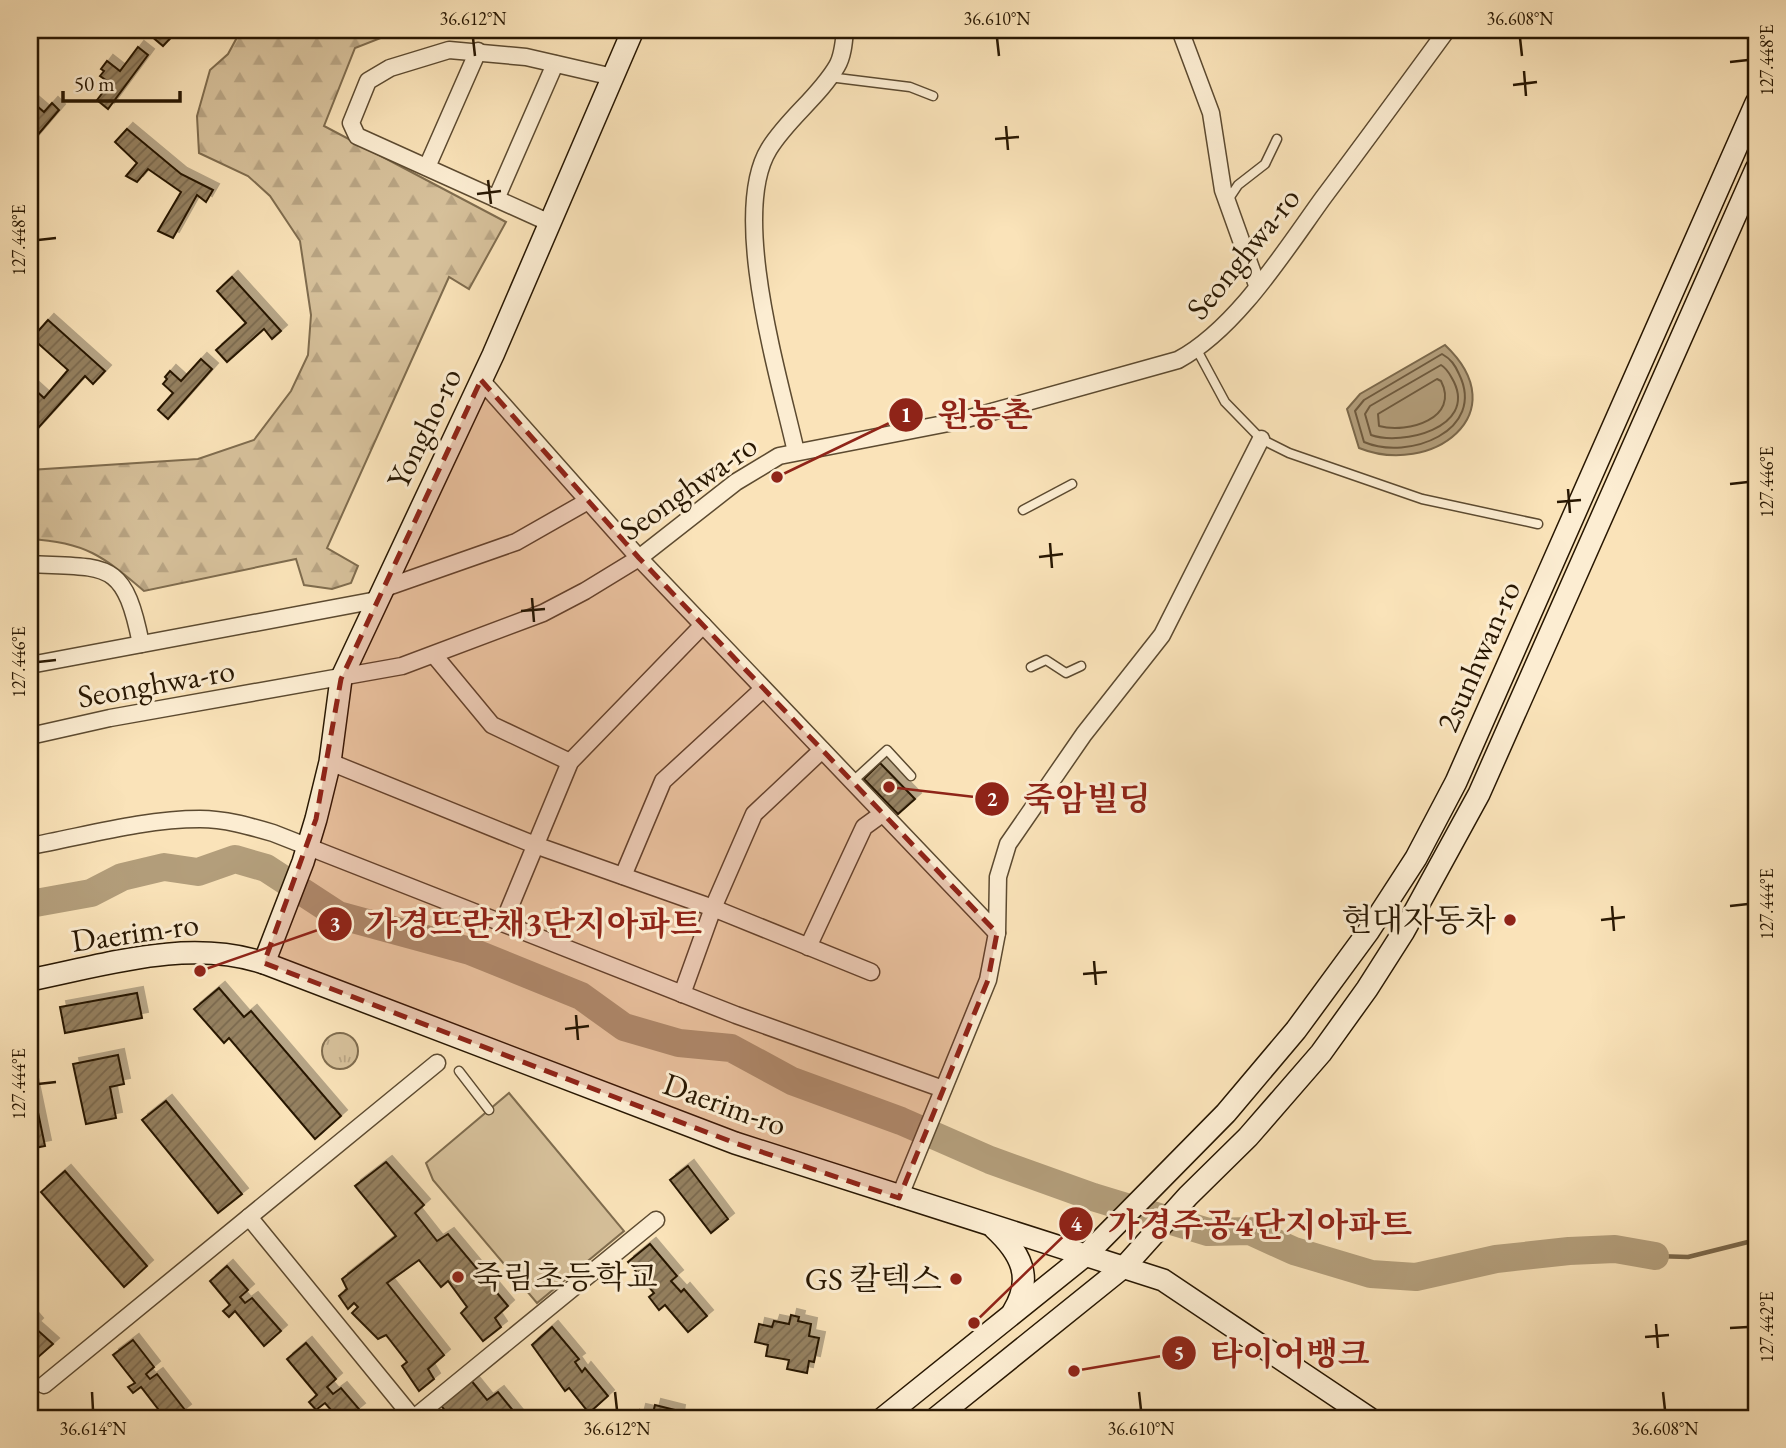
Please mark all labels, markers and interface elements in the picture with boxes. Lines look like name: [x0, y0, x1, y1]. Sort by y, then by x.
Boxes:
text: 36.612°N: [440, 7, 507, 30]
text: 36.610°N: [964, 7, 1031, 30]
text: 36.608°N: [1487, 7, 1554, 30]
text: 127.448°E: [1755, 24, 1778, 96]
scale bar: [63, 60, 180, 104]
text: 50 m: [74, 70, 115, 97]
street label: Seonghwa-ro: [1177, 178, 1309, 328]
text: 127.448°E: [7, 204, 30, 276]
street label: Yongho-ro: [377, 361, 471, 495]
callout: 원농촌: [889, 388, 1047, 442]
text: 원농촌: [937, 393, 1033, 436]
text: 1: [900, 401, 912, 428]
street label: Seonghwa-ro: [611, 424, 765, 550]
text: 127.446°E: [1755, 446, 1778, 518]
street label: 2sunhwan-ro: [1426, 574, 1530, 738]
text: 127.446°E: [7, 626, 30, 698]
street label: Seonghwa-ro: [74, 649, 238, 717]
callout: 죽암빌딩: [975, 772, 1165, 826]
text: 죽암빌딩: [1023, 777, 1151, 820]
text: 2: [986, 785, 998, 812]
text: 127.444°E: [1755, 868, 1778, 940]
callout: 가경뜨란채3단지아파트: [317, 897, 716, 951]
place label: 현대자동차: [1341, 899, 1496, 941]
street label: Daerim-ro: [69, 902, 201, 962]
text: 가경뜨란채3단지아파트: [366, 902, 702, 945]
text: 3: [329, 910, 341, 937]
marker: 현대자동차: [1502, 912, 1518, 928]
text: 127.444°E: [7, 1048, 30, 1120]
street label: Daerim-ro: [658, 1062, 792, 1146]
callout: 가경주공4단지아파트: [1059, 1197, 1426, 1251]
text: 가경주공4단지아파트: [1108, 1203, 1412, 1246]
text: 4: [1070, 1210, 1082, 1237]
place label: 죽림초등학교: [472, 1256, 658, 1298]
place label: GS 칼텍스: [805, 1258, 942, 1300]
marker: 죽림초등학교: [450, 1269, 466, 1285]
marker: GS 칼텍스: [948, 1271, 964, 1287]
text: 127.442°E: [1755, 1291, 1778, 1363]
callout: 타이어뱅크: [1161, 1326, 1384, 1380]
text: 타이어뱅크: [1210, 1332, 1370, 1375]
text: 5: [1173, 1339, 1185, 1366]
text: 36.614°N: [60, 1417, 127, 1440]
text: 36.612°N: [584, 1417, 651, 1440]
text: 36.610°N: [1108, 1417, 1175, 1440]
text: 36.608°N: [1632, 1417, 1699, 1440]

